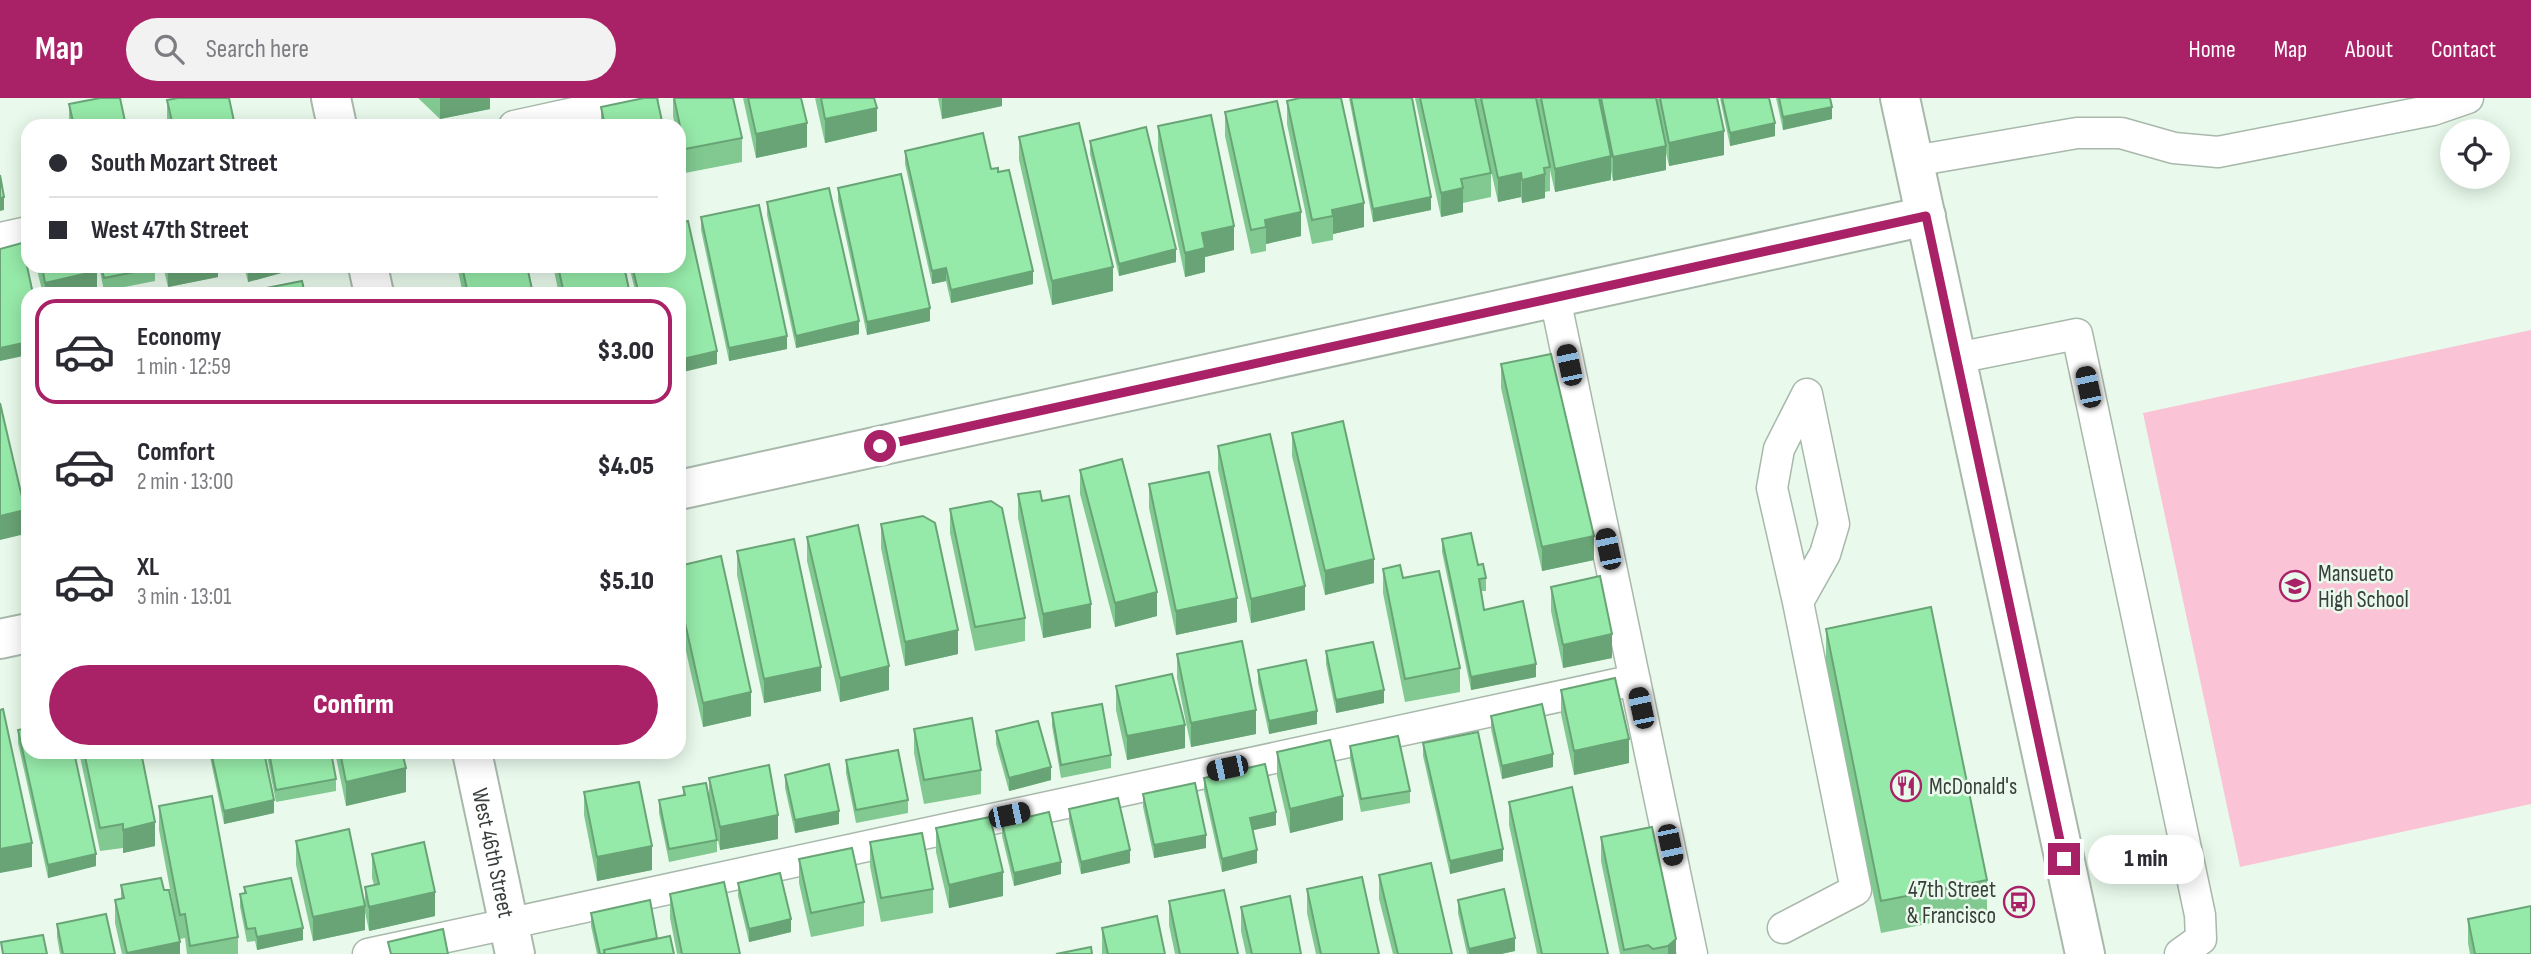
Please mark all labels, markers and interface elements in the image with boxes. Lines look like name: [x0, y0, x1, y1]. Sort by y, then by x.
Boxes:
search box: [126, 18, 616, 81]
text: Map: [35, 29, 84, 69]
icon: search: [150, 30, 188, 68]
text: Search here: [206, 34, 309, 65]
text: Home: [2188, 35, 2236, 64]
text: Map: [2274, 35, 2307, 64]
text: About: [2345, 35, 2393, 64]
text: Contact: [2431, 35, 2496, 64]
map controls: [2440, 119, 2510, 189]
button: locate: [2440, 119, 2510, 189]
text: South Mozart Street: [91, 148, 278, 179]
text: West 47th Street: [91, 215, 249, 246]
icon: car: [53, 320, 116, 383]
text: Economy: [137, 322, 221, 353]
text: $3.00: [597, 336, 654, 367]
car: [1555, 342, 1584, 388]
text: 1 min · 12:59: [137, 353, 231, 381]
car: [2074, 364, 2103, 410]
route start: [864, 430, 896, 462]
icon: car: [53, 435, 116, 498]
text: Comfort: [137, 437, 215, 468]
text: $4.05: [597, 451, 654, 482]
text: 2 min · 13:00: [137, 468, 233, 496]
car: [1594, 526, 1623, 572]
icon: car: [53, 550, 116, 613]
text: XL: [137, 552, 159, 583]
place label: Mansueto High School: [2318, 560, 2409, 614]
text: $5.10: [599, 566, 654, 597]
school or university icon: Mansueto High School: [2278, 569, 2312, 603]
text: 3 min · 13:01: [137, 583, 231, 611]
button: Confirm: [49, 665, 658, 745]
car: [1627, 685, 1656, 731]
car: [1205, 753, 1250, 783]
restaurant icon: McDonald's: [1889, 769, 1923, 803]
place label: McDonald's: [1929, 773, 2017, 801]
street label: West 46th Street: [465, 786, 520, 920]
car: [987, 800, 1032, 830]
car: [1656, 822, 1685, 868]
callout: 1 min: [2088, 834, 2204, 884]
route end: [2048, 843, 2080, 875]
text: 1 min: [2124, 845, 2168, 873]
place label: 47th Street & Francisco: [1907, 876, 1996, 930]
bus stop icon: 47th Street & Francisco: [2002, 885, 2036, 919]

